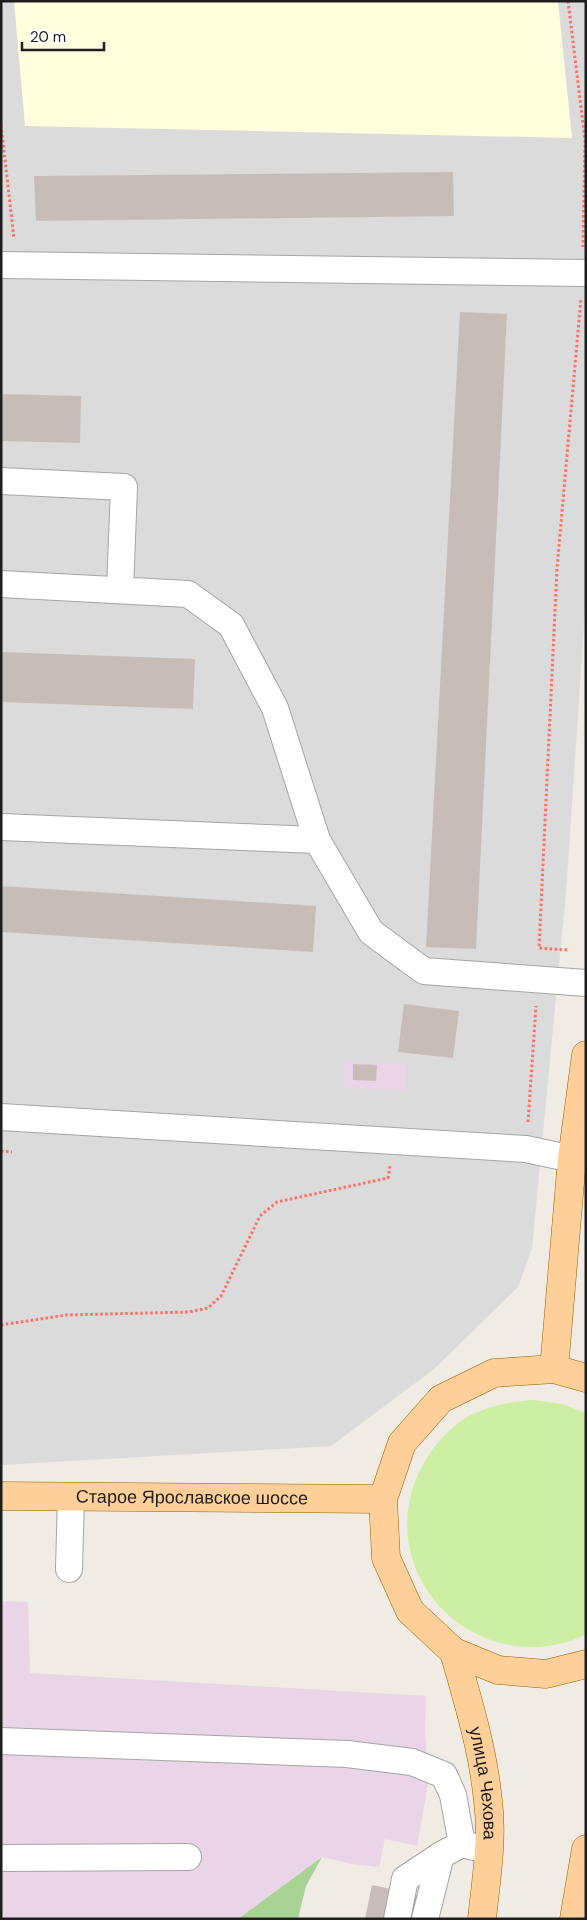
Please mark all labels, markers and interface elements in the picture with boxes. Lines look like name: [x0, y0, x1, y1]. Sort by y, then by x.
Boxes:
scale bar: [22, 20, 105, 52]
text: 20 m: [30, 27, 66, 47]
street label: Старое Ярославское шоссе: [76, 1485, 308, 1510]
street label: улица Чехова: [463, 1724, 502, 1841]

